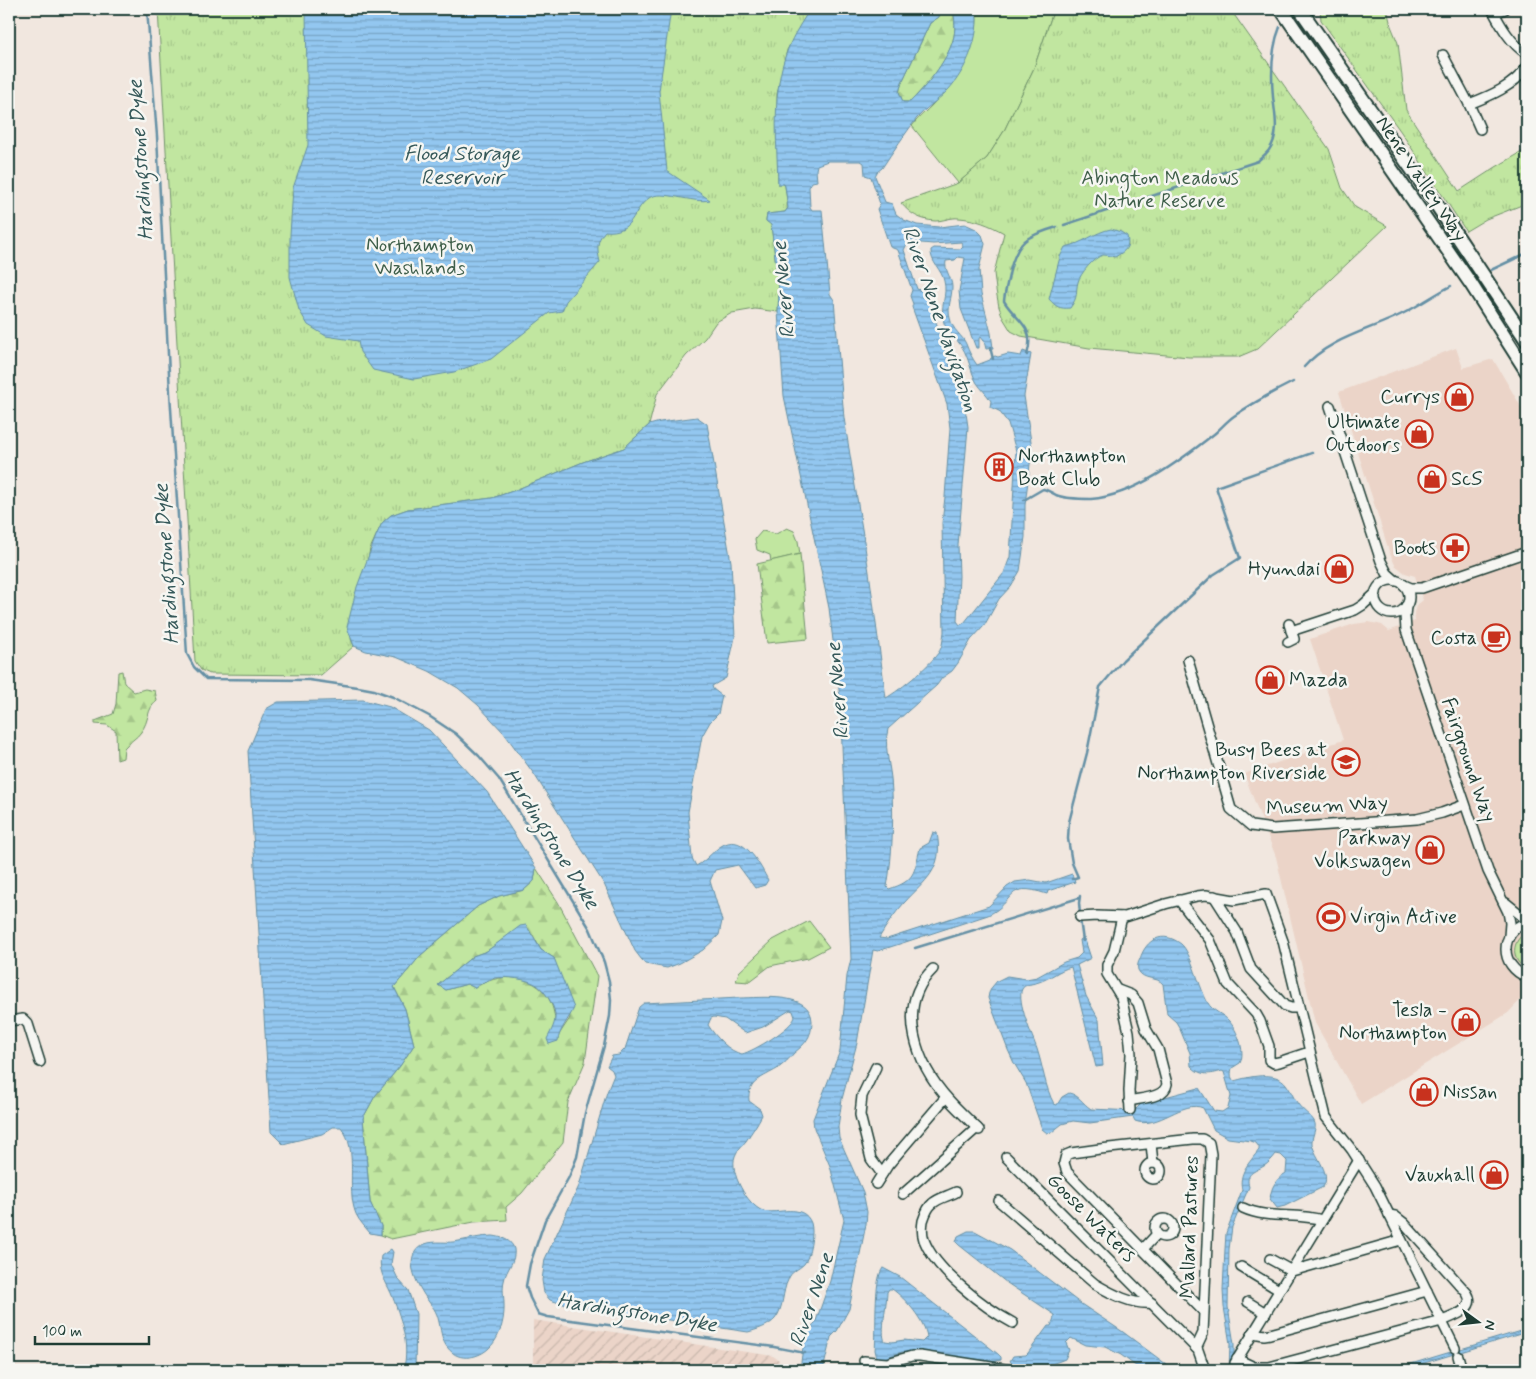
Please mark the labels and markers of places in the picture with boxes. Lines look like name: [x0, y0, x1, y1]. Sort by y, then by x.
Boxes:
shop icon: Currys: [1444, 382, 1474, 412]
place label: Currys: [1380, 384, 1440, 411]
place label: Ultimate Outdoors: [1325, 409, 1400, 459]
shop icon: Ultimate Outdoors: [1404, 419, 1434, 449]
place label: Northampton Boat Club: [1018, 443, 1126, 493]
building icon: Northampton Boat Club: [984, 452, 1014, 482]
shop icon: ScS: [1417, 464, 1447, 494]
place label: ScS: [1451, 466, 1482, 493]
pharmacy icon: Boots: [1440, 533, 1470, 563]
place label: Boots: [1394, 535, 1436, 562]
shop icon: Hyundai: [1324, 554, 1354, 584]
place label: Hyundai: [1248, 556, 1320, 583]
cafe icon: Costa: [1481, 623, 1511, 653]
place label: Costa: [1431, 625, 1477, 652]
shop icon: Mazda: [1255, 665, 1285, 695]
place label: Mazda: [1289, 667, 1348, 694]
place label: Busy Bees at Northampton Riverside: [1137, 737, 1327, 787]
school or university icon: Busy Bees at Northampton Riverside: [1331, 747, 1361, 777]
place label: Parkway Volkswagen: [1314, 825, 1411, 876]
shop icon: Parkway Volkswagen: [1415, 835, 1445, 865]
sports icon: Virgin Active: [1316, 902, 1346, 932]
place label: Virgin Active: [1350, 904, 1457, 932]
place label: Tesla - Northampton: [1339, 997, 1447, 1047]
shop icon: Tesla - Northampton: [1451, 1007, 1481, 1037]
shop icon: Nissan: [1409, 1077, 1439, 1107]
place label: Nissan: [1443, 1079, 1497, 1106]
shop icon: Vauxhall: [1479, 1160, 1509, 1190]
place label: Vauxhall: [1405, 1162, 1475, 1189]

